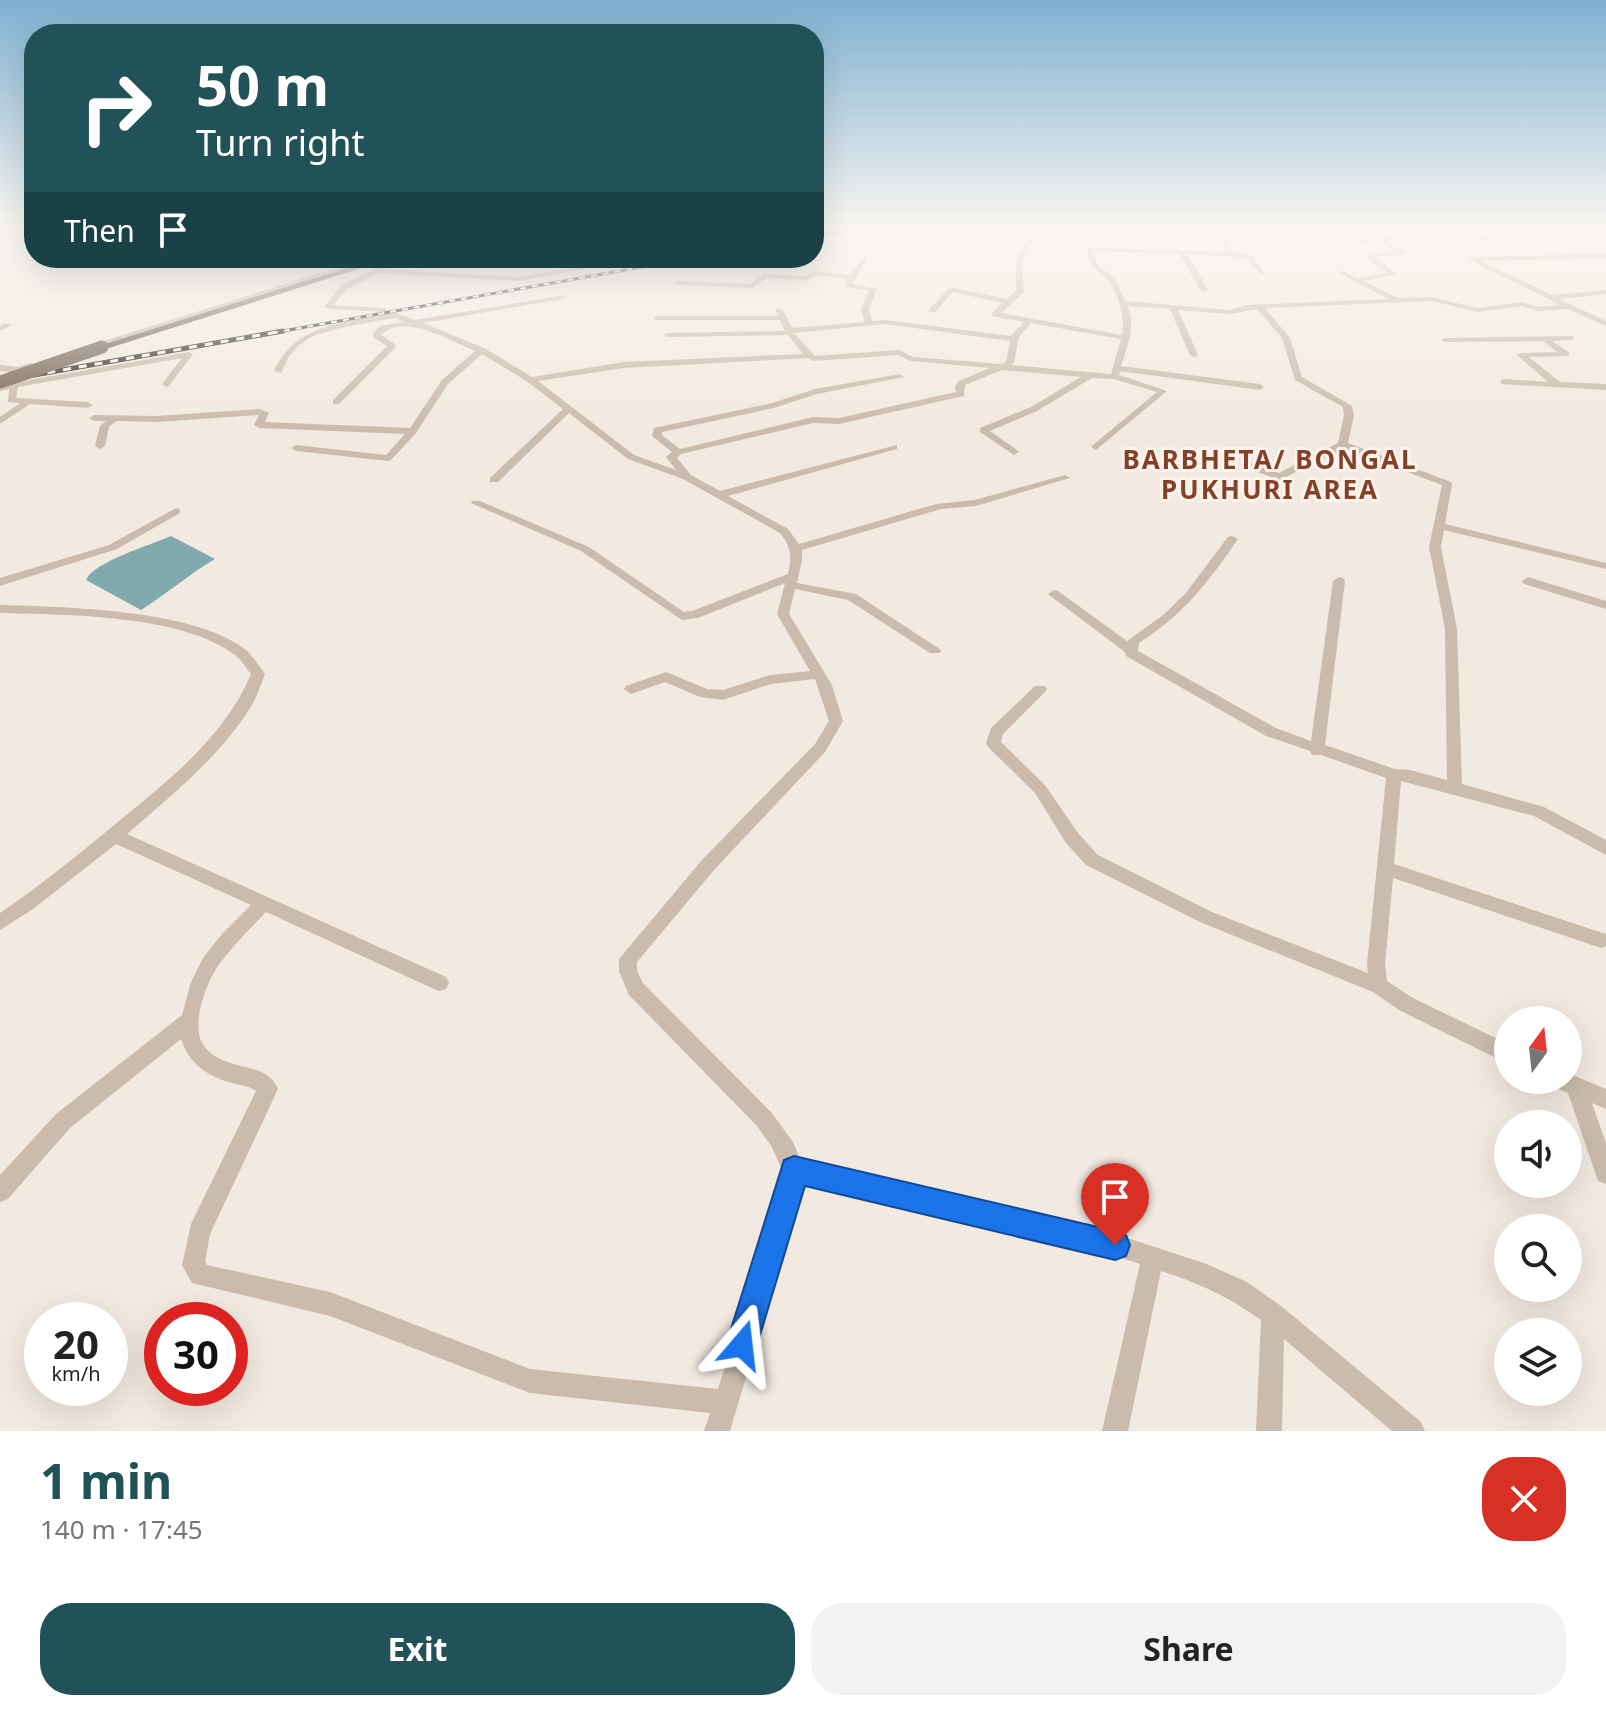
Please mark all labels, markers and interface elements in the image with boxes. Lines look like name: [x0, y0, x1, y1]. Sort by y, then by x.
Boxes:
text: 50 m: [196, 46, 329, 122]
icon: right: [64, 56, 168, 160]
text: Turn right: [196, 118, 364, 167]
icon: arrive: [151, 208, 195, 252]
text: Then: [64, 210, 135, 251]
district label: BARBHETA/ BONGAL PUKHURI AREA: [1122, 441, 1418, 507]
north arrow: [1494, 1006, 1582, 1094]
map controls: [1494, 1006, 1582, 1406]
button: sound: [1494, 1110, 1582, 1198]
pin: [1081, 1163, 1149, 1245]
icon: arrive: [1093, 1175, 1137, 1219]
button: search: [1494, 1214, 1582, 1302]
speed limit sign: 30: [144, 1302, 248, 1406]
position arrow: [700, 1303, 784, 1387]
text: 20: [53, 1316, 99, 1371]
button: layers: [1494, 1318, 1582, 1406]
text: km/h: [51, 1360, 101, 1387]
text: 1 min: [40, 1448, 172, 1513]
button: close: [1482, 1457, 1566, 1541]
text: 140 m · 17:45: [40, 1511, 203, 1547]
button: Exit: [40, 1603, 795, 1695]
button: Share: [811, 1603, 1566, 1695]

